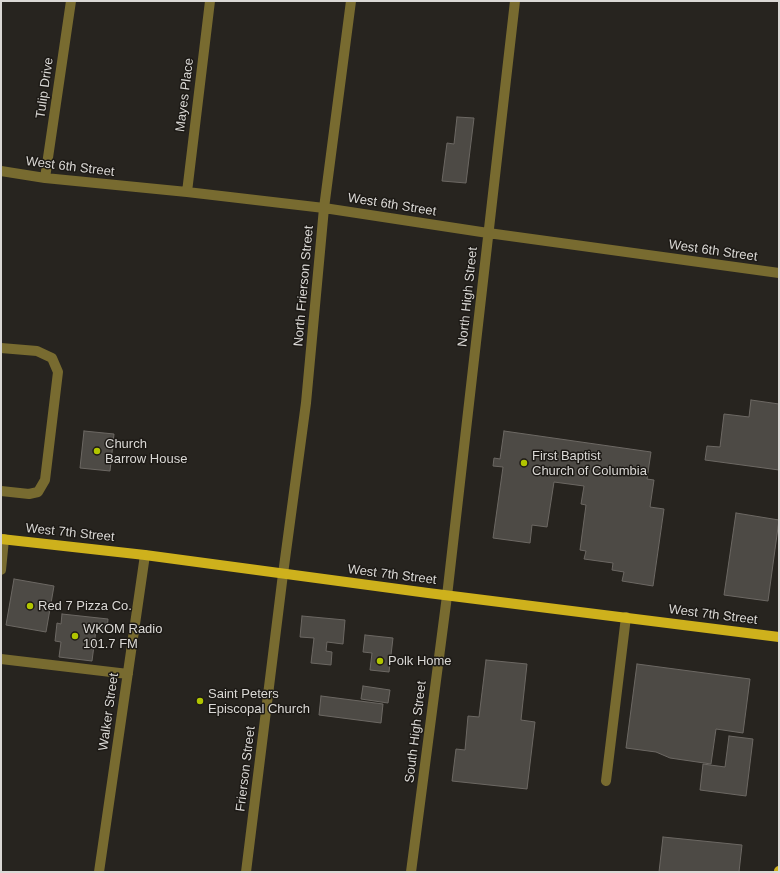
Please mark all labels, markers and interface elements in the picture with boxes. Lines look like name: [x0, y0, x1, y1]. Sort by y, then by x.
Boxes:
street label: Tulip Drive: [33, 56, 57, 120]
street label: Mayes Place: [173, 57, 197, 133]
street label: West 6th Street: [25, 154, 115, 180]
street label: West 6th Street: [347, 190, 437, 220]
street label: North Frierson Street: [291, 225, 317, 347]
street label: West 6th Street: [668, 237, 758, 265]
street label: North High Street: [455, 246, 481, 348]
place label: Church Barrow House: [105, 436, 187, 467]
marker: Church Barrow House: [92, 446, 102, 456]
place label: First Baptist Church of Columbia: [532, 448, 647, 479]
marker: First Baptist Church of Columbia: [519, 458, 529, 468]
street label: West 7th Street: [25, 521, 115, 545]
street label: West 7th Street: [347, 562, 437, 588]
place label: Red 7 Pizza Co.: [38, 598, 132, 614]
marker: Red 7 Pizza Co.: [25, 601, 35, 611]
street label: West 7th Street: [668, 602, 758, 628]
place label: WKOM Radio 101.7 FM: [83, 621, 162, 652]
marker: WKOM Radio 101.7 FM: [70, 631, 80, 641]
place label: Polk Home: [388, 653, 452, 669]
marker: Polk Home: [375, 656, 385, 666]
street label: Walker Street: [96, 672, 122, 752]
street label: South High Street: [402, 680, 430, 784]
place label: Saint Peters Episcopal Church: [208, 686, 310, 717]
marker: Saint Peters Episcopal Church: [195, 696, 205, 706]
street label: Frierson Street: [233, 725, 259, 813]

